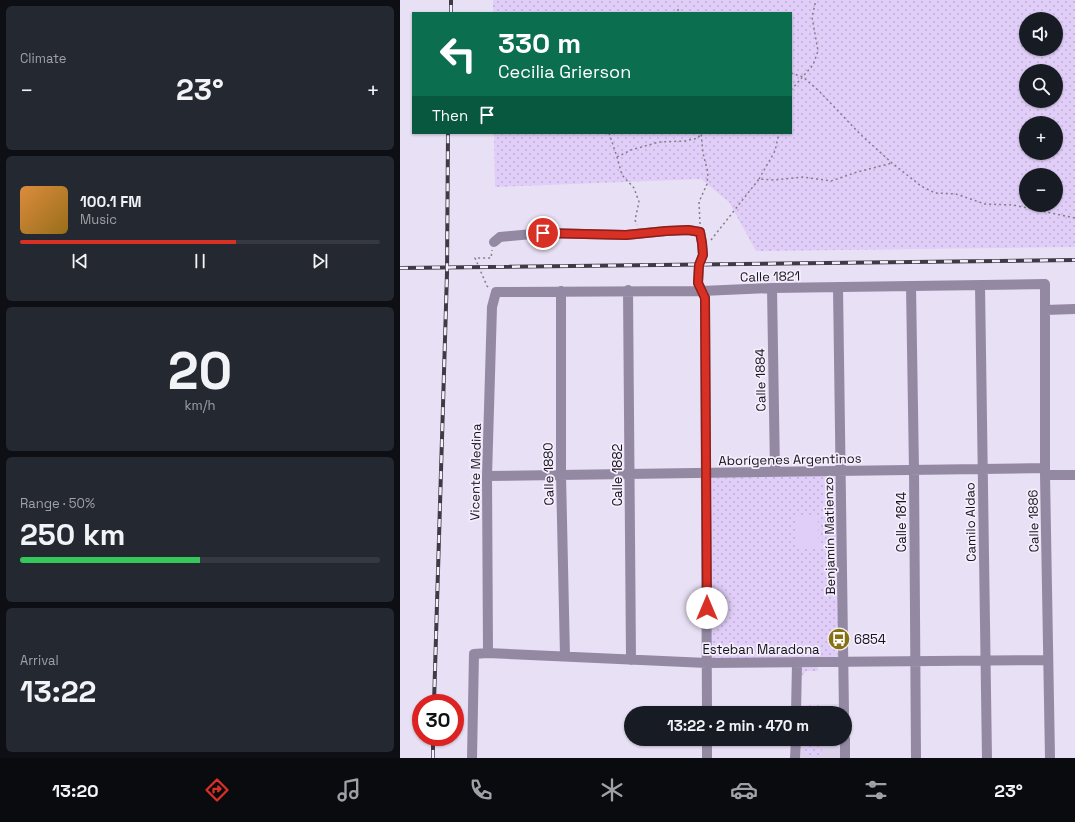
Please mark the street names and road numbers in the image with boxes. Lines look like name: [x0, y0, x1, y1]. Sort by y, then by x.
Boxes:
street label: Calle 1821: [740, 267, 800, 286]
street label: Calle 1884: [751, 348, 770, 412]
street label: Vicente Medina: [466, 423, 485, 521]
street label: Calle 1880: [539, 442, 558, 506]
street label: Calle 1882: [609, 443, 626, 506]
street label: Aborígenes Argentinos: [718, 450, 862, 469]
street label: Benjamín Matienzo: [820, 477, 839, 595]
street label: Camilo Aldao: [961, 482, 980, 562]
street label: Calle 1886: [1024, 489, 1043, 553]
street label: Calle 1814: [893, 492, 910, 552]
street label: Esteban Maradona: [702, 641, 820, 658]

